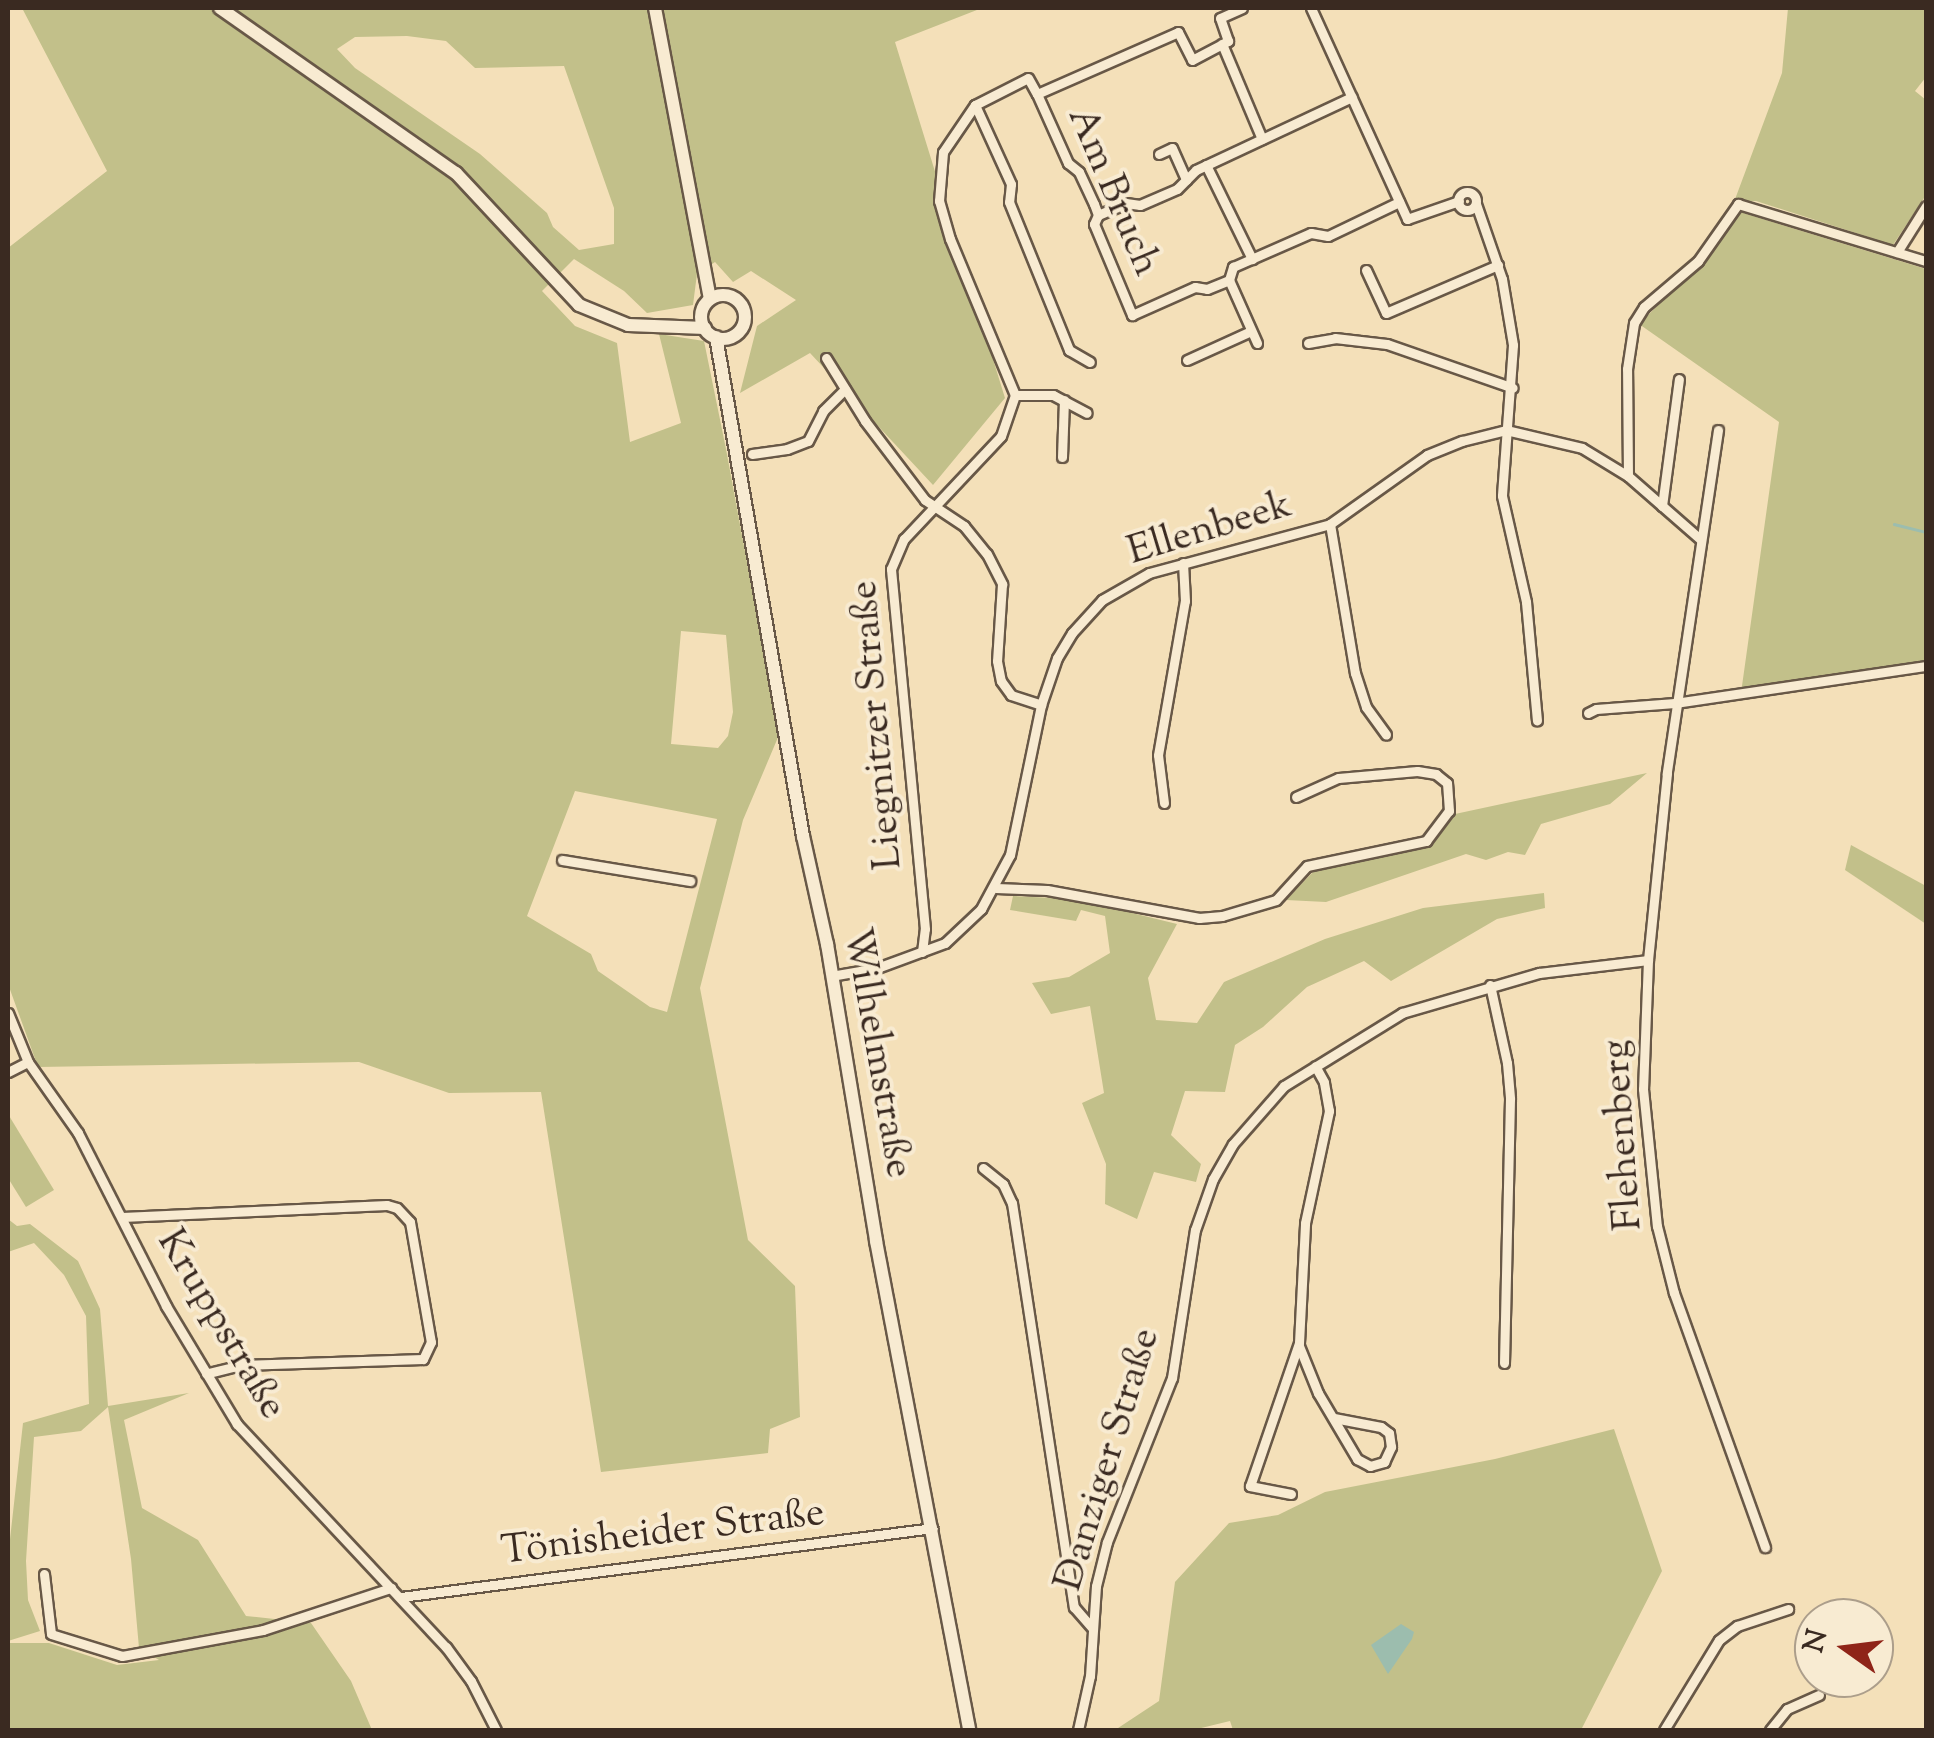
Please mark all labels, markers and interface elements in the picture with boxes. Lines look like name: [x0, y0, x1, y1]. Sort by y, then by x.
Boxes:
street label: Am Bruch: [1055, 100, 1169, 284]
street label: Ellenbeek: [1122, 482, 1298, 578]
street label: Liegnitzer Straße: [841, 579, 915, 871]
street label: Wilhelmstraße: [830, 924, 922, 1182]
street label: Flehenberg: [1593, 1038, 1655, 1232]
street label: Kruppstraße: [145, 1221, 295, 1429]
street label: Danziger Straße: [1046, 1323, 1172, 1597]
street label: Tönisheider Straße: [499, 1490, 827, 1578]
north arrow: [1794, 1598, 1894, 1698]
text: N: [1795, 1626, 1839, 1657]

